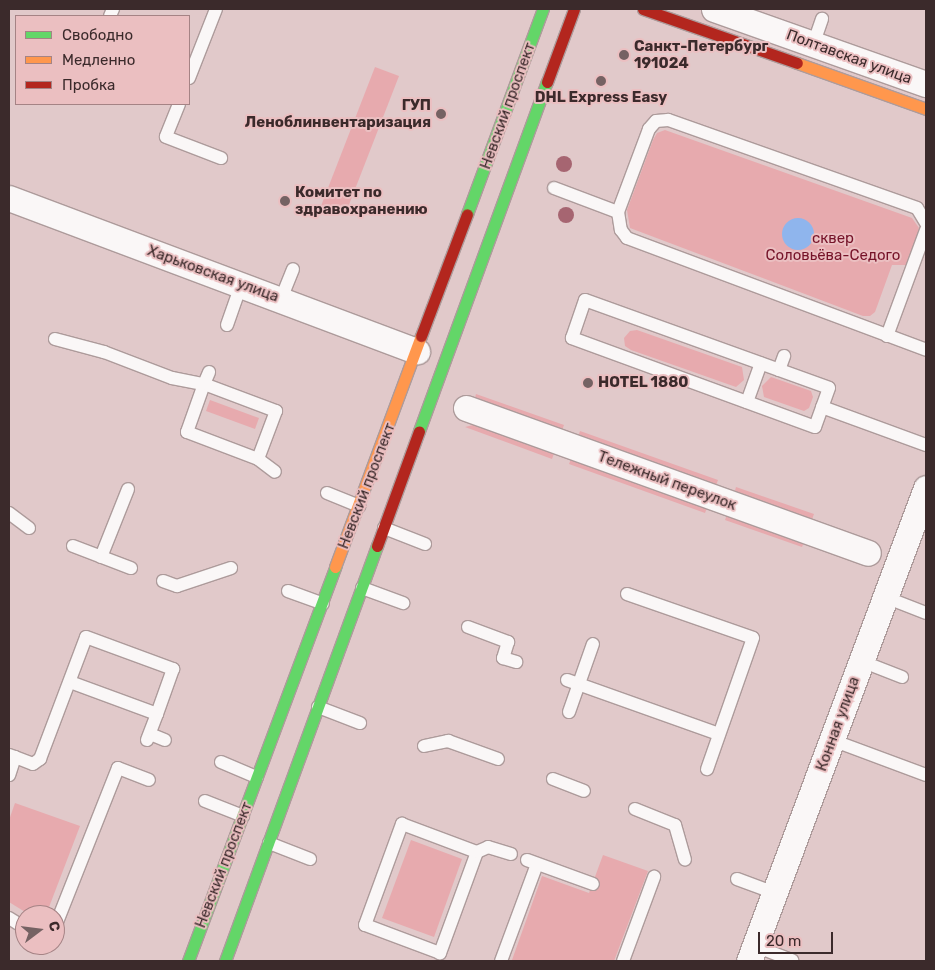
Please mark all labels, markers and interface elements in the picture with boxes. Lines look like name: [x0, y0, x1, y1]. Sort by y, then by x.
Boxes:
legend: [15, 15, 190, 105]
text: Свободно: [62, 26, 133, 44]
street label: Полтавская улица: [784, 26, 914, 88]
place label: Санкт-Петербург 191024: [634, 37, 768, 72]
street label: Невский проспект: [477, 40, 539, 172]
marker: Санкт-Петербург 191024: [618, 49, 630, 61]
text: Медленно: [62, 51, 135, 69]
marker: DHL Express Easy: [595, 75, 607, 87]
text: Пробка: [62, 76, 115, 94]
place label: DHL Express Easy: [535, 89, 667, 107]
place label: ГУП Леноблинвентаризация: [245, 96, 431, 131]
marker: ГУП Леноблинвентаризация: [435, 108, 447, 120]
place label: Комитет по здравохранению: [295, 183, 428, 218]
marker: Комитет по здравохранению: [279, 195, 291, 207]
park label: сквер Соловьёва-Седого: [766, 229, 900, 264]
street label: Харьковская улица: [145, 242, 281, 306]
place label: HOTEL 1880: [598, 374, 689, 392]
marker: HOTEL 1880: [582, 377, 594, 389]
street label: Невский проспект: [335, 420, 399, 552]
street label: Тележный переулок: [595, 448, 739, 514]
street label: Конная улица: [813, 674, 863, 774]
street label: Невский проспект: [192, 799, 256, 931]
north arrow: [15, 905, 65, 955]
text: С: [45, 919, 63, 933]
scale bar: [760, 922, 835, 954]
text: 20 m: [766, 932, 801, 950]

